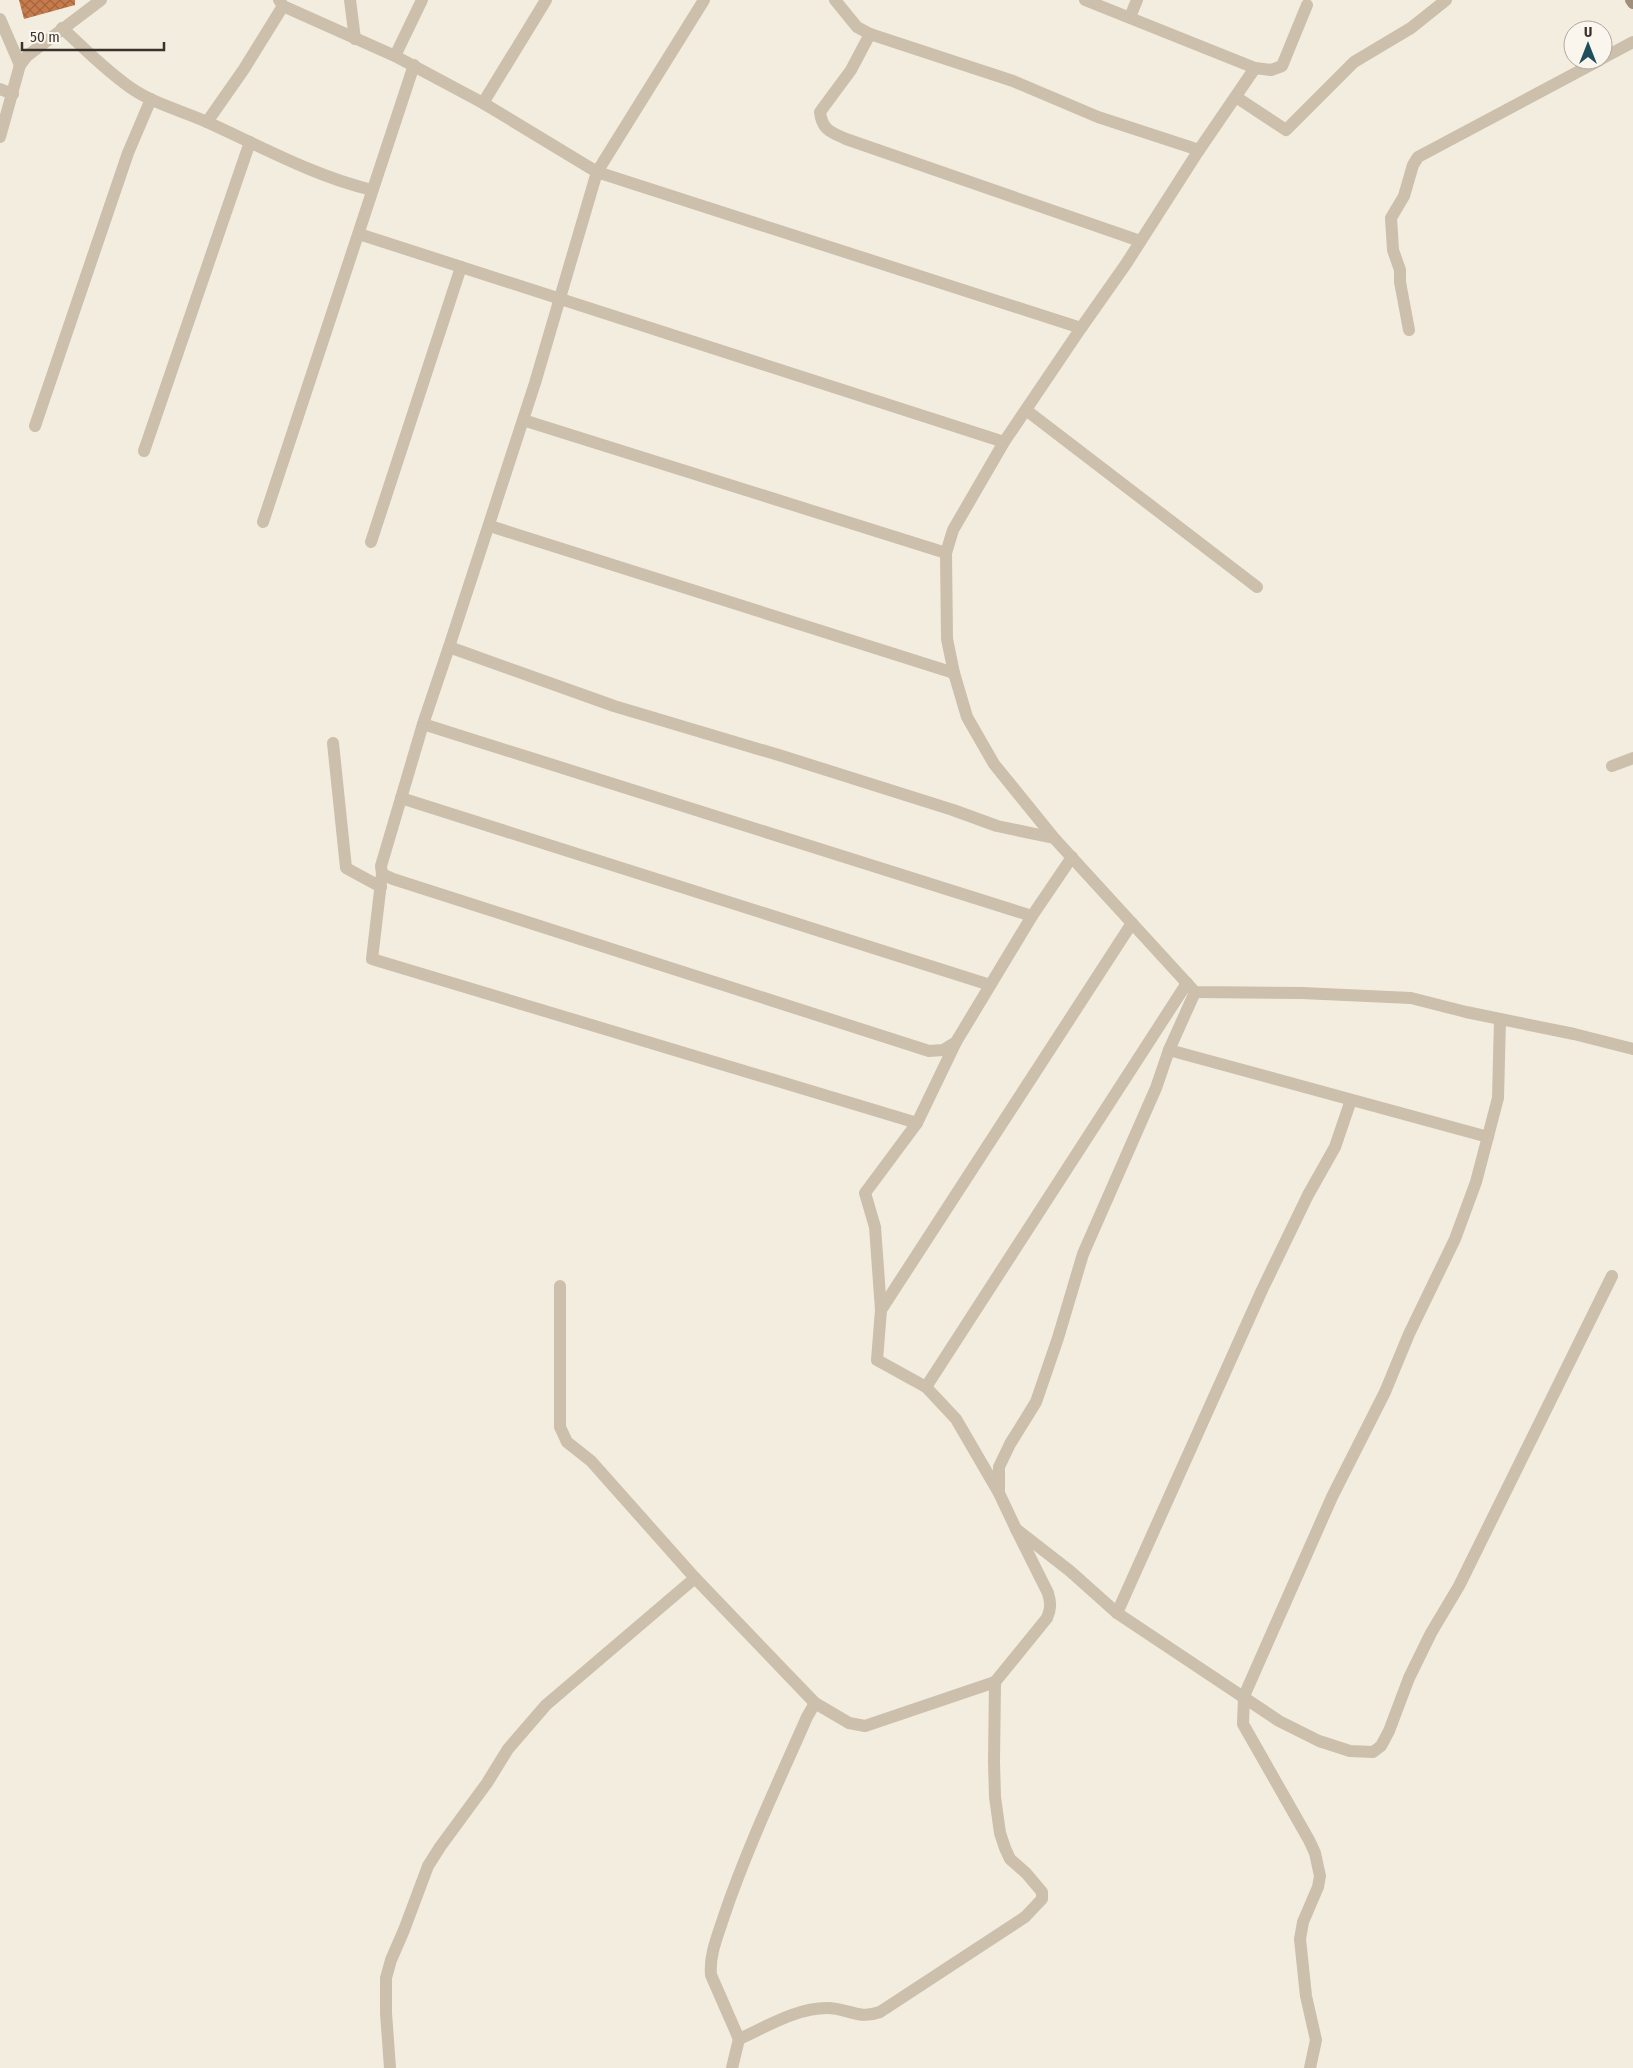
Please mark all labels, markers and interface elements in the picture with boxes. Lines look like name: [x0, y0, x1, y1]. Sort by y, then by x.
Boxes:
scale bar: [22, 20, 165, 52]
north arrow: [1563, 20, 1613, 70]
text: U: [1584, 24, 1592, 41]
text: 50 m: [30, 28, 60, 46]

